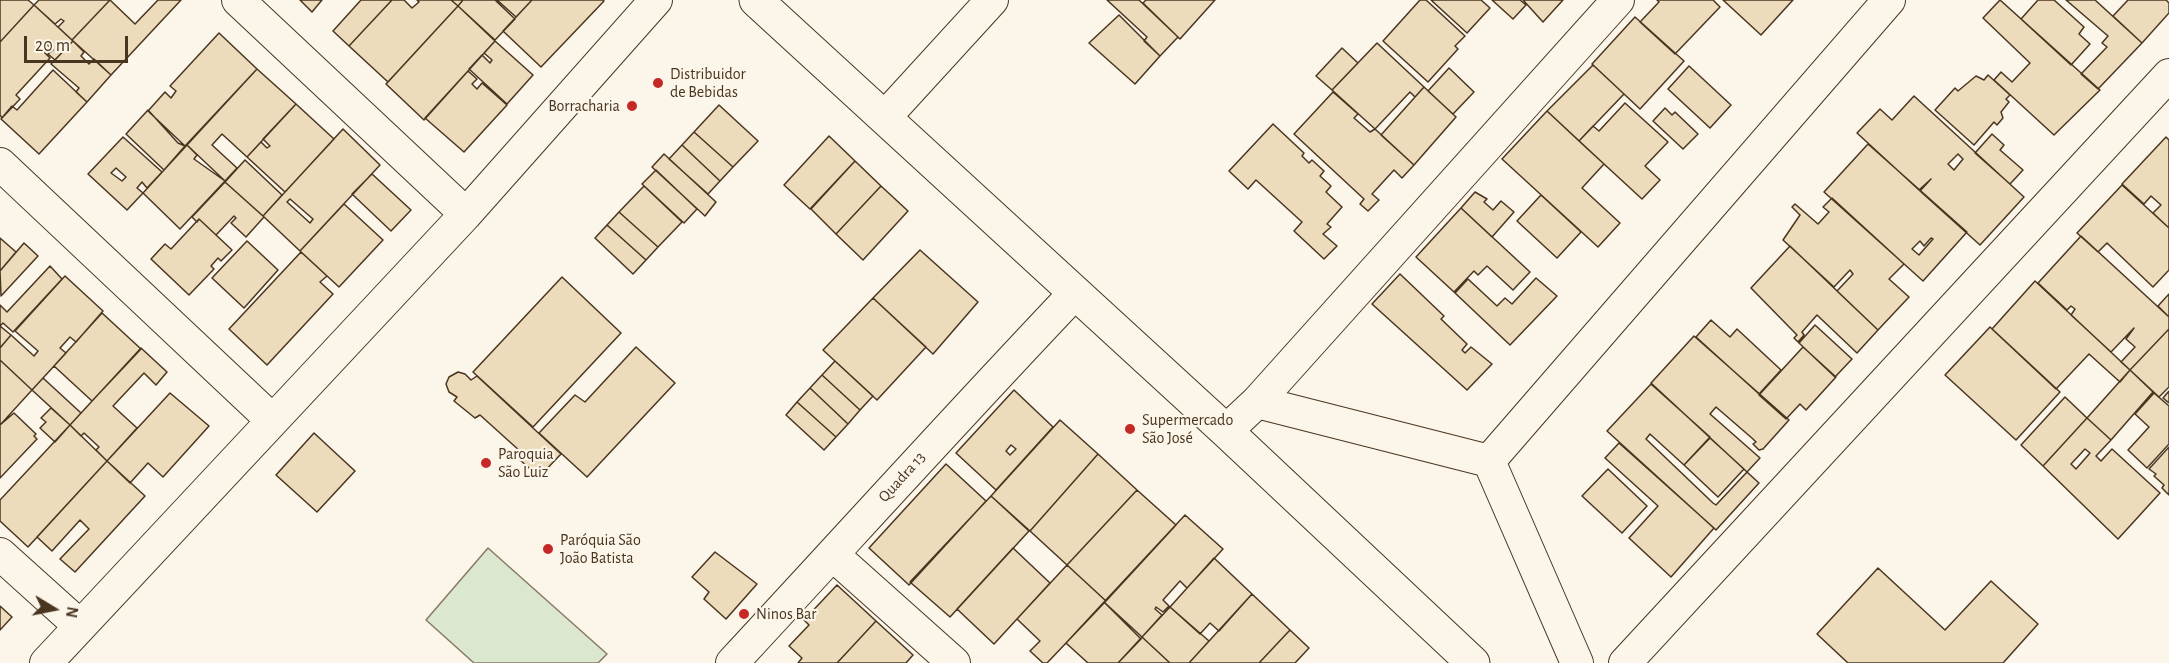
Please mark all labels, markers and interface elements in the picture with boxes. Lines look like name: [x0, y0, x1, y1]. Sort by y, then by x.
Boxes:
scale bar: [27, 24, 130, 62]
text: 20 m: [35, 37, 70, 55]
place label: Distribuidor de Bebidas: [670, 64, 746, 102]
marker: Distribuidor de Bebidas: [651, 76, 665, 90]
place label: Borracharia: [548, 96, 620, 116]
marker: Borracharia: [625, 99, 639, 113]
place label: Supermercado São José: [1142, 410, 1233, 448]
marker: Supermercado São José: [1123, 422, 1137, 436]
place label: Paroquia São Luiz: [498, 444, 554, 482]
street label: Quadra 13: [874, 448, 930, 506]
marker: Paroquia São Luiz: [479, 456, 493, 470]
place label: Paróquia São João Batista: [560, 530, 641, 568]
marker: Paróquia São João Batista: [541, 542, 555, 556]
north arrow: [24, 579, 84, 639]
place label: Ninos Bar: [756, 604, 816, 624]
text: N: [63, 605, 81, 619]
marker: Ninos Bar: [737, 607, 751, 621]

